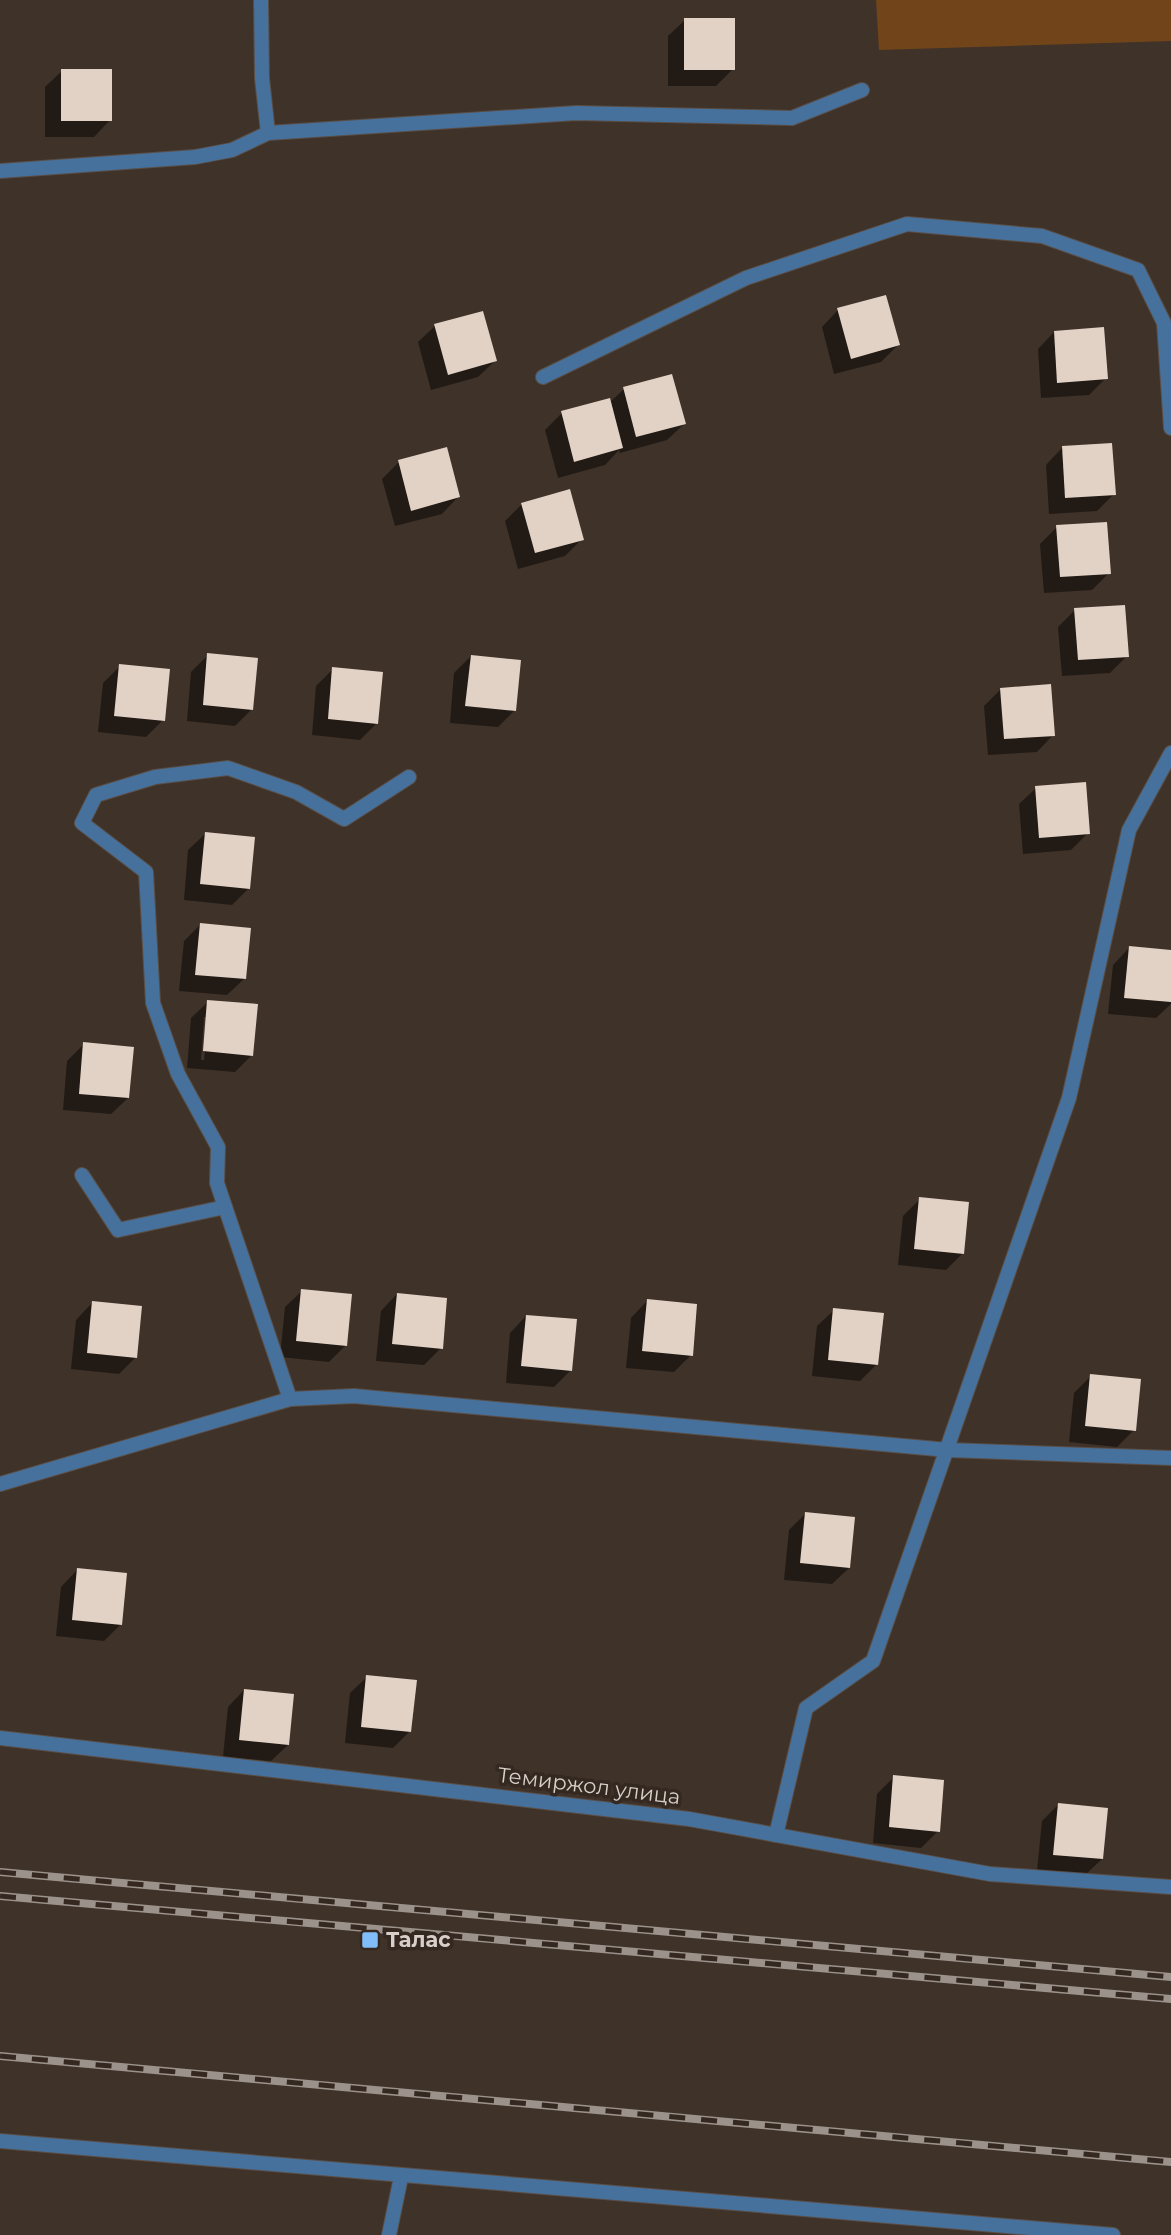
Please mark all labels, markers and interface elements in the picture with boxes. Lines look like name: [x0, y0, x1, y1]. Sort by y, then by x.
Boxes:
street label: Темиржол улица: [496, 1762, 682, 1809]
place label: Талас: [386, 1927, 451, 1952]
marker: Талас: [360, 1930, 380, 1950]

